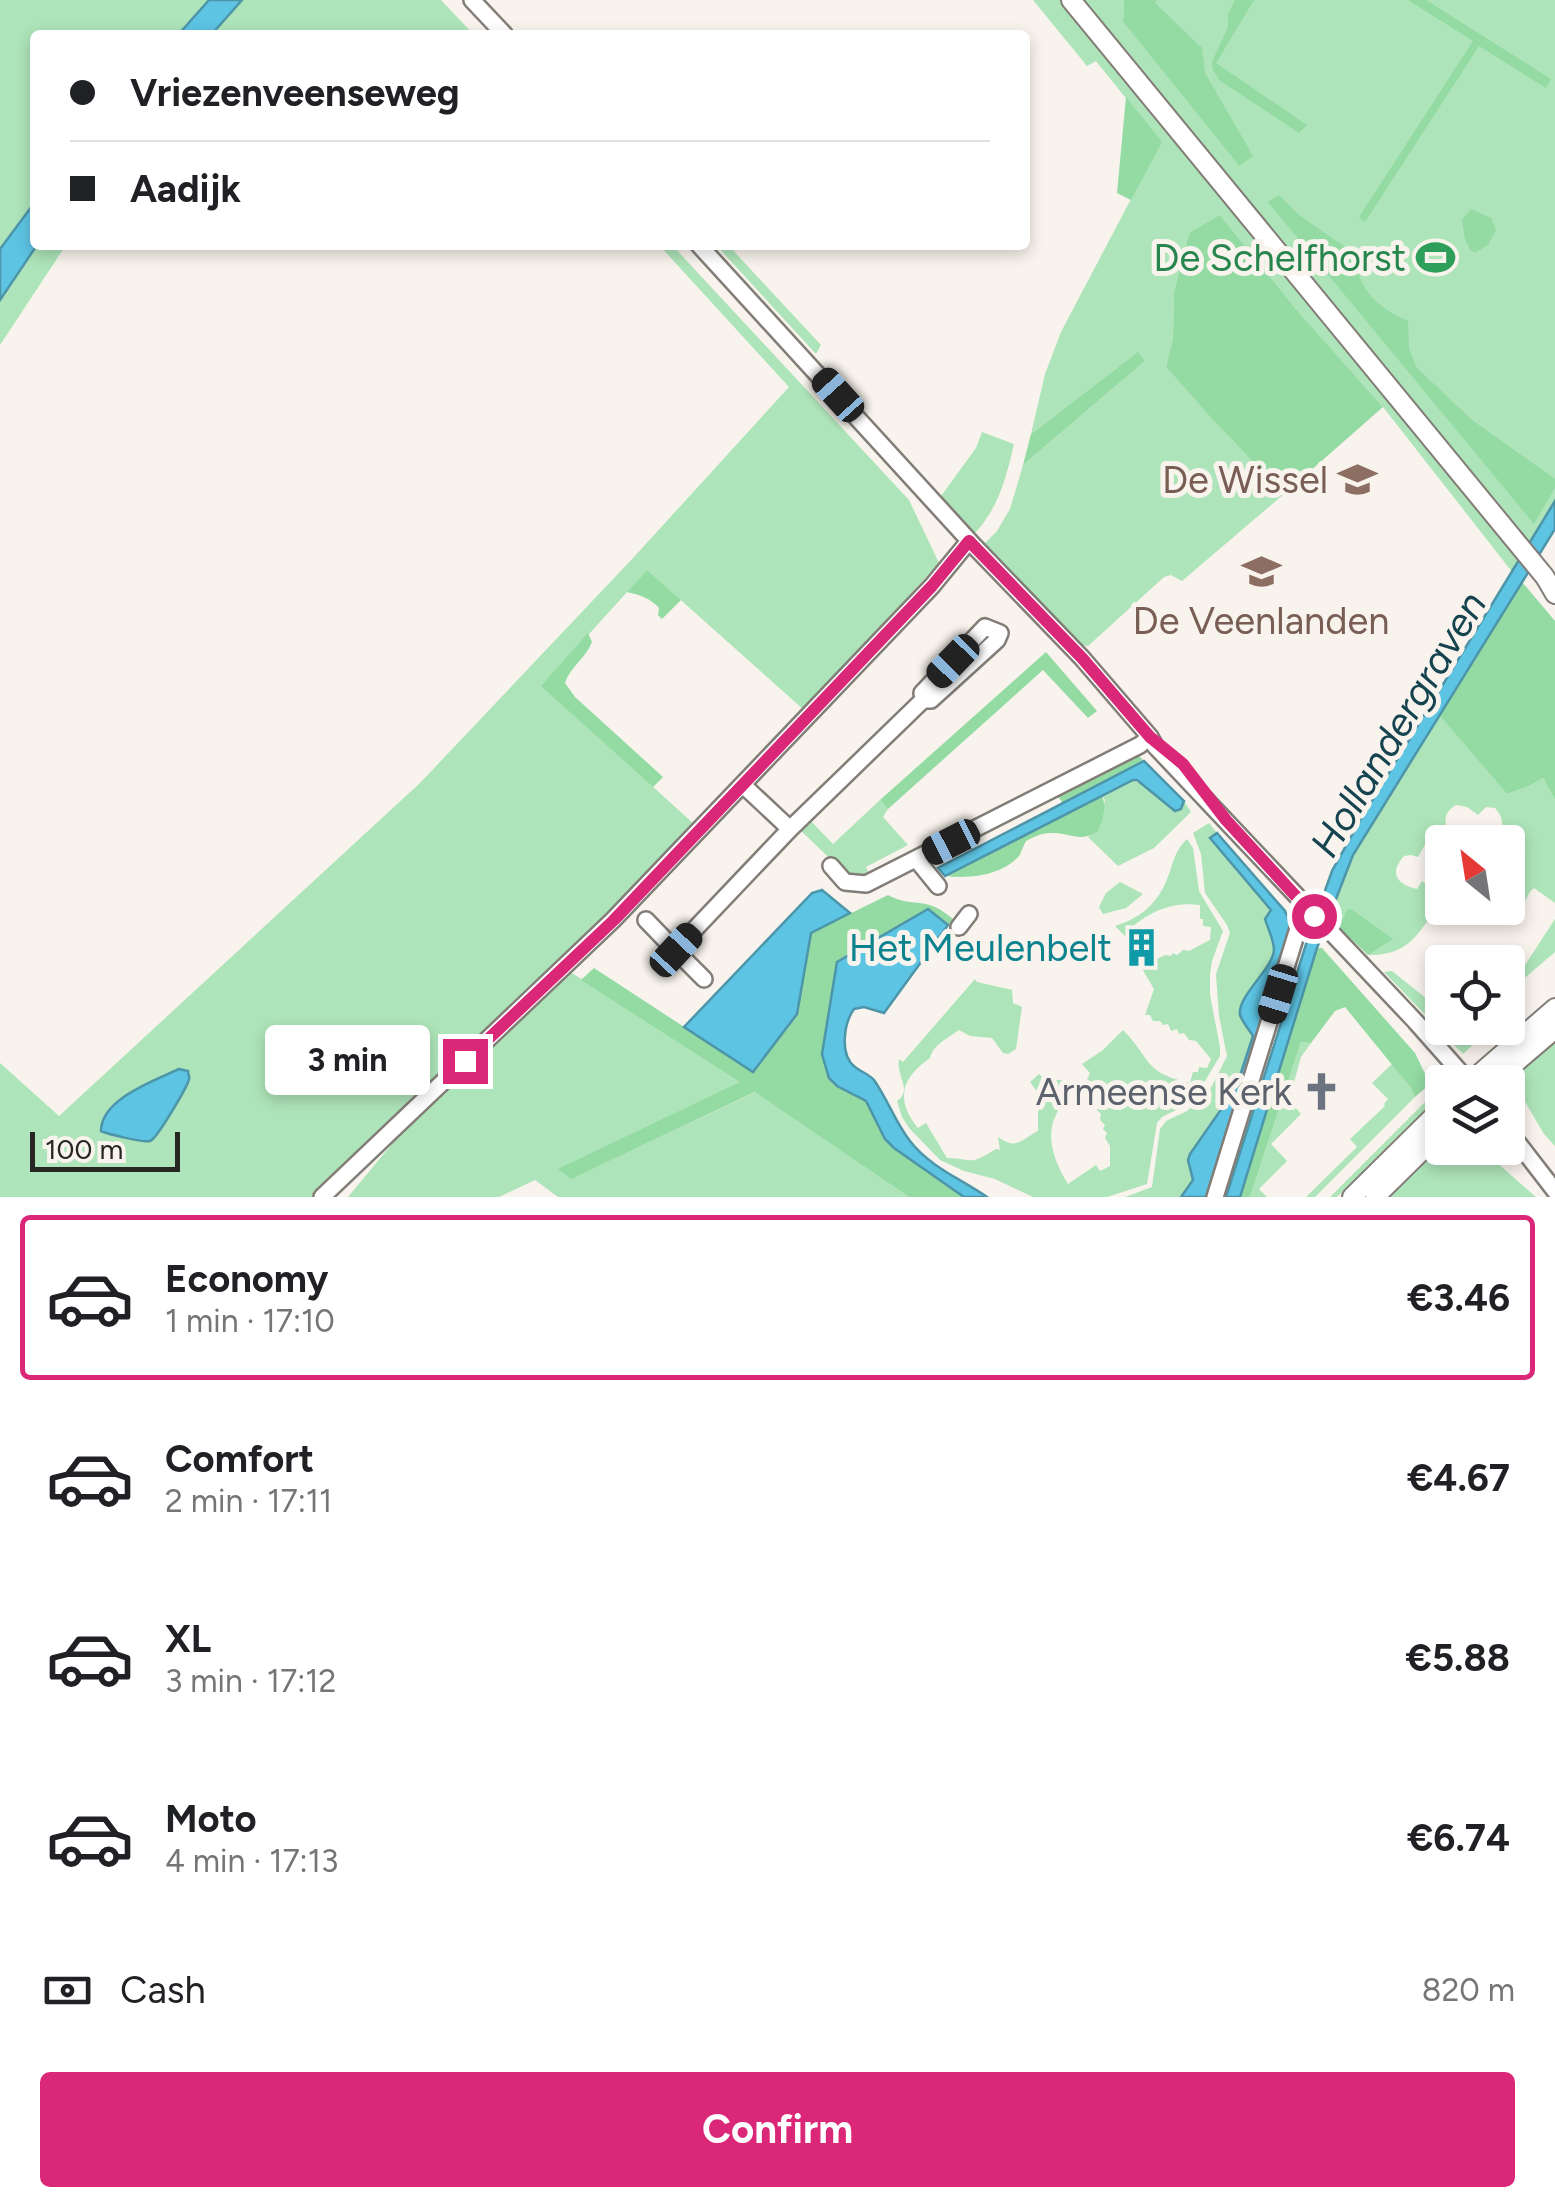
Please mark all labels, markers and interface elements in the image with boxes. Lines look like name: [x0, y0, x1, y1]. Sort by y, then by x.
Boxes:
text: Vriezenveenseweg: [130, 70, 460, 116]
text: Aadijk: [130, 166, 241, 212]
place label: De Schelfhorst: [1153, 235, 1406, 281]
sports icon: De Schelfhorst: [1415, 237, 1457, 279]
car: [807, 363, 869, 427]
place label: De Wissel: [1162, 457, 1328, 503]
school or university icon: De Wissel: [1337, 459, 1379, 501]
school or university icon: De Veenlanden: [1240, 551, 1282, 593]
water label: Hollandergraven: [1300, 583, 1496, 865]
place label: De Veenlanden: [1133, 598, 1389, 644]
car: [921, 629, 985, 693]
car: [917, 815, 985, 869]
north arrow: [1425, 825, 1525, 925]
map controls: [1425, 825, 1525, 1165]
route start: [1292, 894, 1337, 939]
car: [645, 918, 707, 982]
place label: Het Meulenbelt: [849, 925, 1112, 971]
building icon: Het Meulenbelt: [1121, 927, 1163, 969]
button: locate: [1425, 945, 1525, 1045]
car: [1255, 961, 1301, 1027]
callout: 3 min: [265, 1026, 430, 1096]
route end: [443, 1039, 488, 1084]
text: 3 min: [308, 1041, 387, 1079]
button: layers: [1425, 1065, 1525, 1165]
place label: Armeense Kerk: [1036, 1069, 1293, 1115]
church icon: Armeense Kerk: [1301, 1071, 1343, 1113]
scale bar: [30, 1127, 180, 1172]
text: 100 m: [45, 1132, 123, 1166]
icon: car: [45, 1253, 135, 1343]
text: Economy: [165, 1256, 328, 1302]
text: €3.46: [1407, 1275, 1510, 1321]
text: 1 min · 17:10: [165, 1302, 335, 1340]
icon: car: [45, 1433, 135, 1523]
text: Comfort: [165, 1436, 314, 1482]
text: €4.67: [1407, 1455, 1510, 1501]
text: 2 min · 17:11: [165, 1482, 332, 1520]
icon: car: [45, 1613, 135, 1703]
text: XL: [165, 1616, 211, 1662]
text: €5.88: [1406, 1635, 1510, 1681]
text: 3 min · 17:12: [165, 1662, 336, 1700]
icon: car: [45, 1793, 135, 1883]
text: Moto: [165, 1796, 257, 1842]
text: €6.74: [1407, 1815, 1510, 1861]
text: 4 min · 17:13: [165, 1842, 338, 1880]
icon: cash: [40, 1963, 95, 2018]
text: Cash: [120, 1967, 206, 2013]
text: 820 m: [1422, 1971, 1515, 2009]
button: Confirm: [40, 2072, 1515, 2187]

